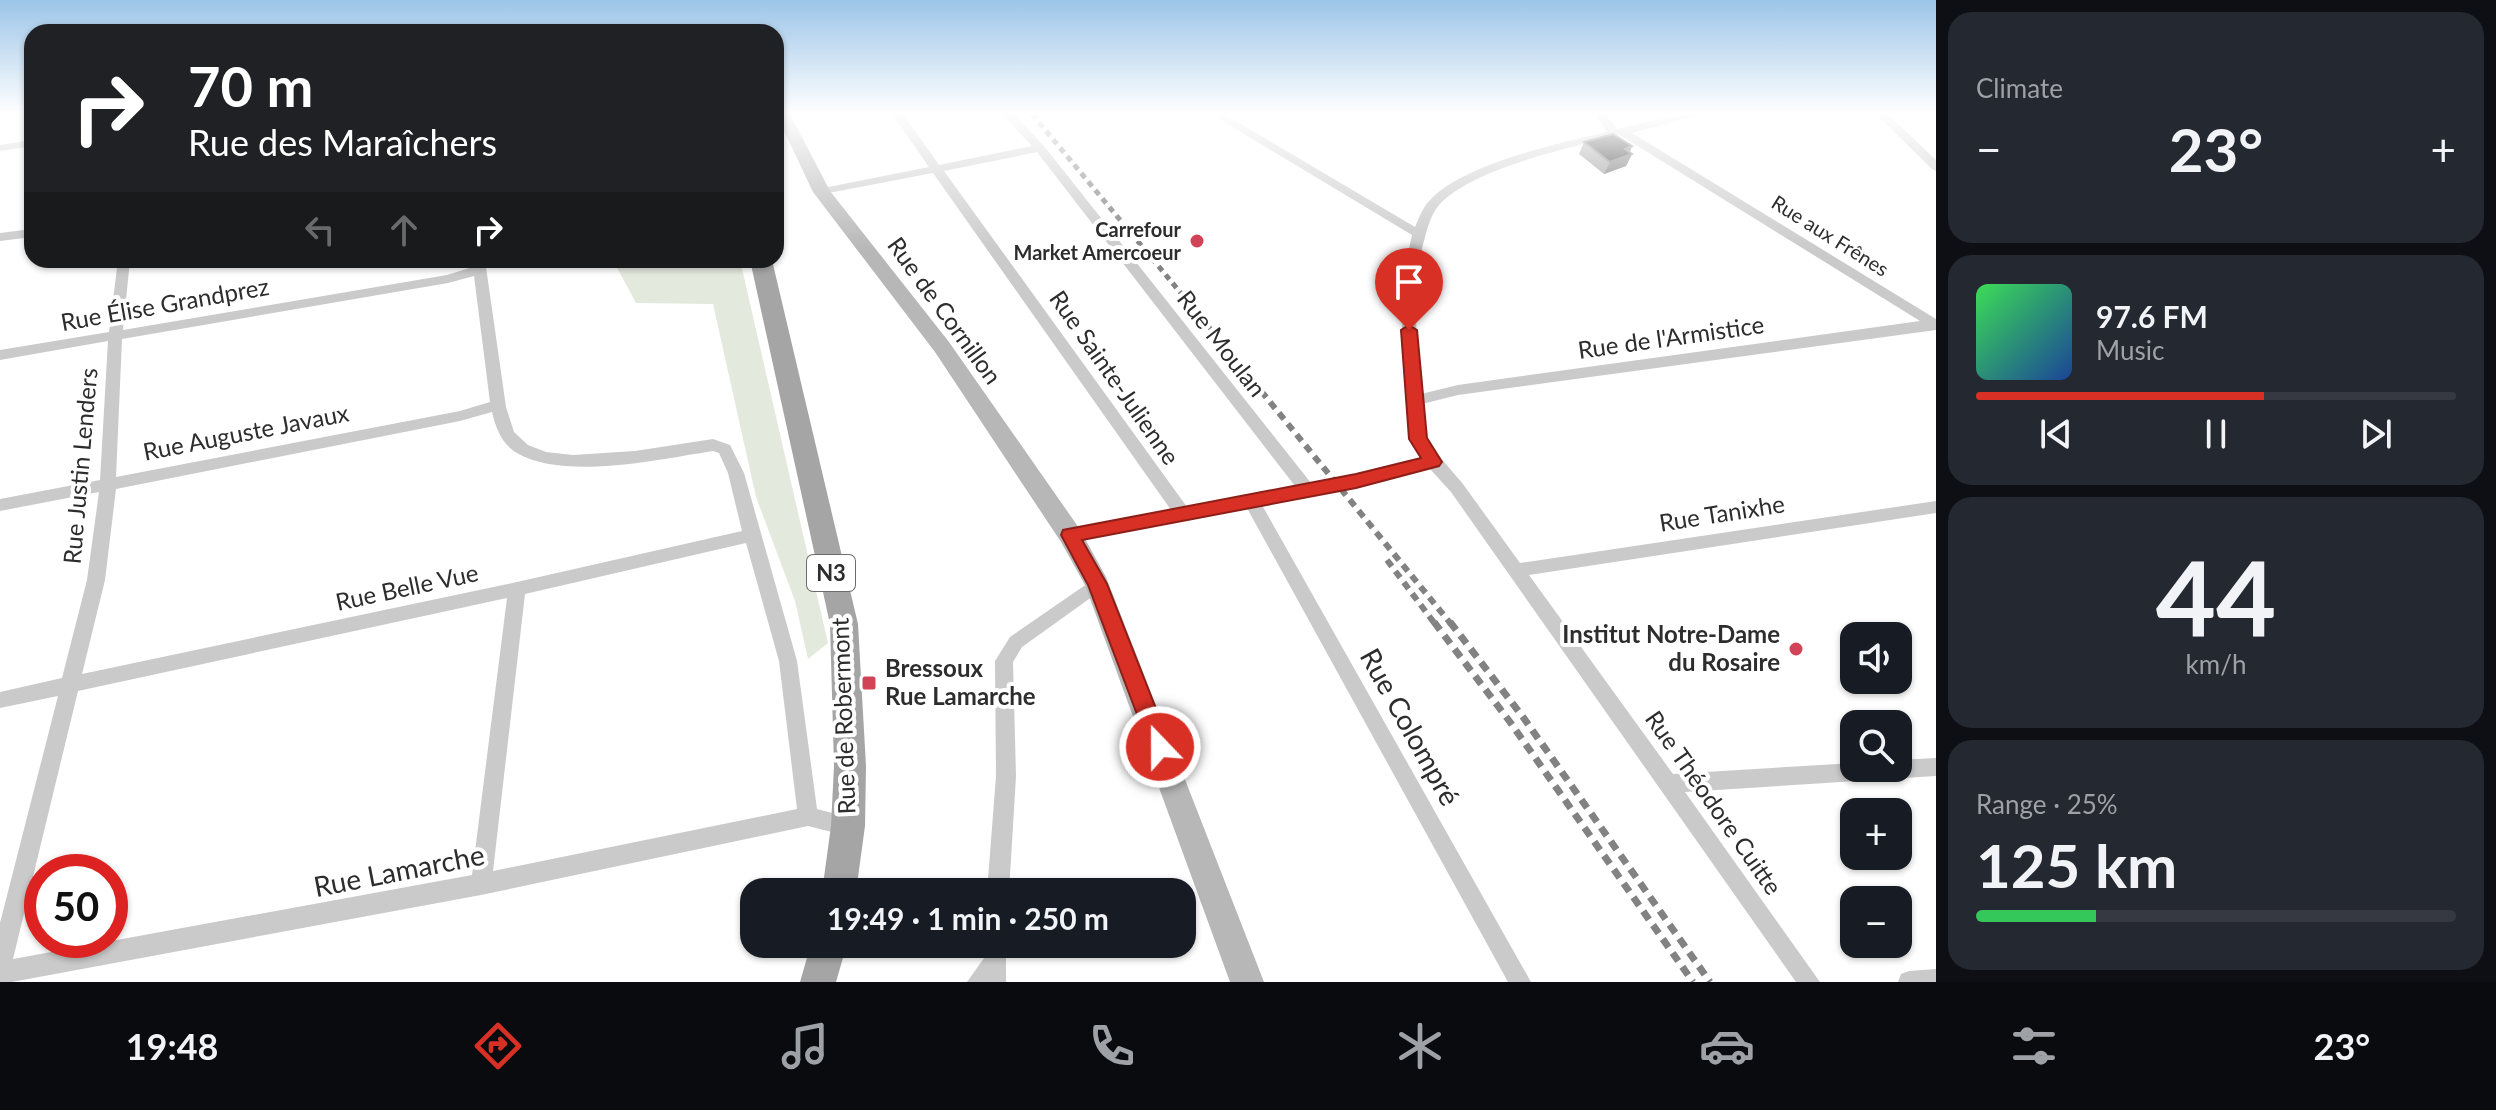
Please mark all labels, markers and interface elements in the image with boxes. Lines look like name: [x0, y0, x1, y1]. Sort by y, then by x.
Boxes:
text: 70 m: [188, 52, 313, 119]
icon: right: [56, 56, 160, 160]
text: Climate: [1976, 72, 2063, 104]
text: 23°: [2169, 113, 2263, 185]
text: Rue des Maraîchers: [188, 120, 497, 164]
text: −: [1976, 123, 2002, 175]
text: +: [2430, 123, 2456, 175]
street label: Rue aux Frênes: [1768, 190, 1893, 281]
icon: left: [298, 208, 342, 252]
icon: ahead: [382, 208, 426, 252]
icon: right: [466, 208, 510, 252]
place label: Carrefour Market Amercoeur: [1014, 217, 1182, 264]
street label: Rue de Cornillon: [882, 231, 1008, 389]
marker: Carrefour Market Amercoeur: [1188, 232, 1206, 250]
pin: [1375, 248, 1443, 330]
icon: arrive: [1387, 260, 1431, 304]
street label: Rue Élise Grandprez: [58, 271, 271, 336]
street label: Rue Sainte-Julienne: [1044, 284, 1186, 470]
street label: Rue Moulan: [1172, 284, 1273, 402]
text: 97.6 FM: [2096, 298, 2208, 334]
street label: Rue de l'Armistice: [1576, 309, 1766, 364]
text: Music: [2096, 334, 2164, 366]
street label: Rue Justin Lenders: [56, 367, 103, 565]
street label: Rue Auguste Javaux: [140, 397, 351, 466]
icon: previous: [2034, 412, 2078, 456]
icon: pause: [2194, 412, 2238, 456]
icon: next: [2354, 412, 2398, 456]
street label: Rue Tanixhe: [1657, 488, 1787, 537]
text: 44: [2156, 533, 2276, 658]
road number: N3: [807, 555, 855, 591]
street label: Rue Belle Vue: [333, 557, 481, 616]
street label: Rue de Robermont: [825, 617, 860, 815]
place label: Institut Notre-Dame du Rosaire: [1562, 619, 1780, 676]
map controls: [1840, 622, 1912, 958]
button: sound: [1840, 622, 1912, 694]
marker: Institut Notre-Dame du Rosaire: [1787, 640, 1805, 658]
street label: Rue Colompré: [1354, 642, 1468, 811]
text: km/h: [2186, 648, 2246, 680]
place label: Bressoux Rue Lamarche: [885, 653, 1036, 710]
marker: Bressoux Rue Lamarche: [860, 674, 878, 692]
position arrow: [1118, 705, 1202, 789]
street label: Rue Théodore Cuitte: [1640, 705, 1789, 900]
button: search: [1840, 710, 1912, 782]
text: Range · 25%: [1976, 788, 2118, 820]
button: +: [1840, 798, 1912, 870]
text: 125 km: [1976, 829, 2177, 901]
street label: Rue Lamarche: [311, 837, 487, 903]
speed limit sign: 50: [24, 854, 128, 958]
button: −: [1840, 886, 1912, 958]
text: 19:49 · 1 min · 250 m: [827, 900, 1109, 936]
icon: directions: [470, 1018, 526, 1074]
icon: music: [777, 1018, 833, 1074]
icon: phone: [1084, 1018, 1140, 1074]
icon: climate: [1392, 1018, 1448, 1074]
icon: car: [1699, 1018, 1755, 1074]
icon: filters: [2006, 1018, 2062, 1074]
text: 19:48: [126, 1024, 218, 1068]
text: 23°: [2314, 1024, 2370, 1068]

